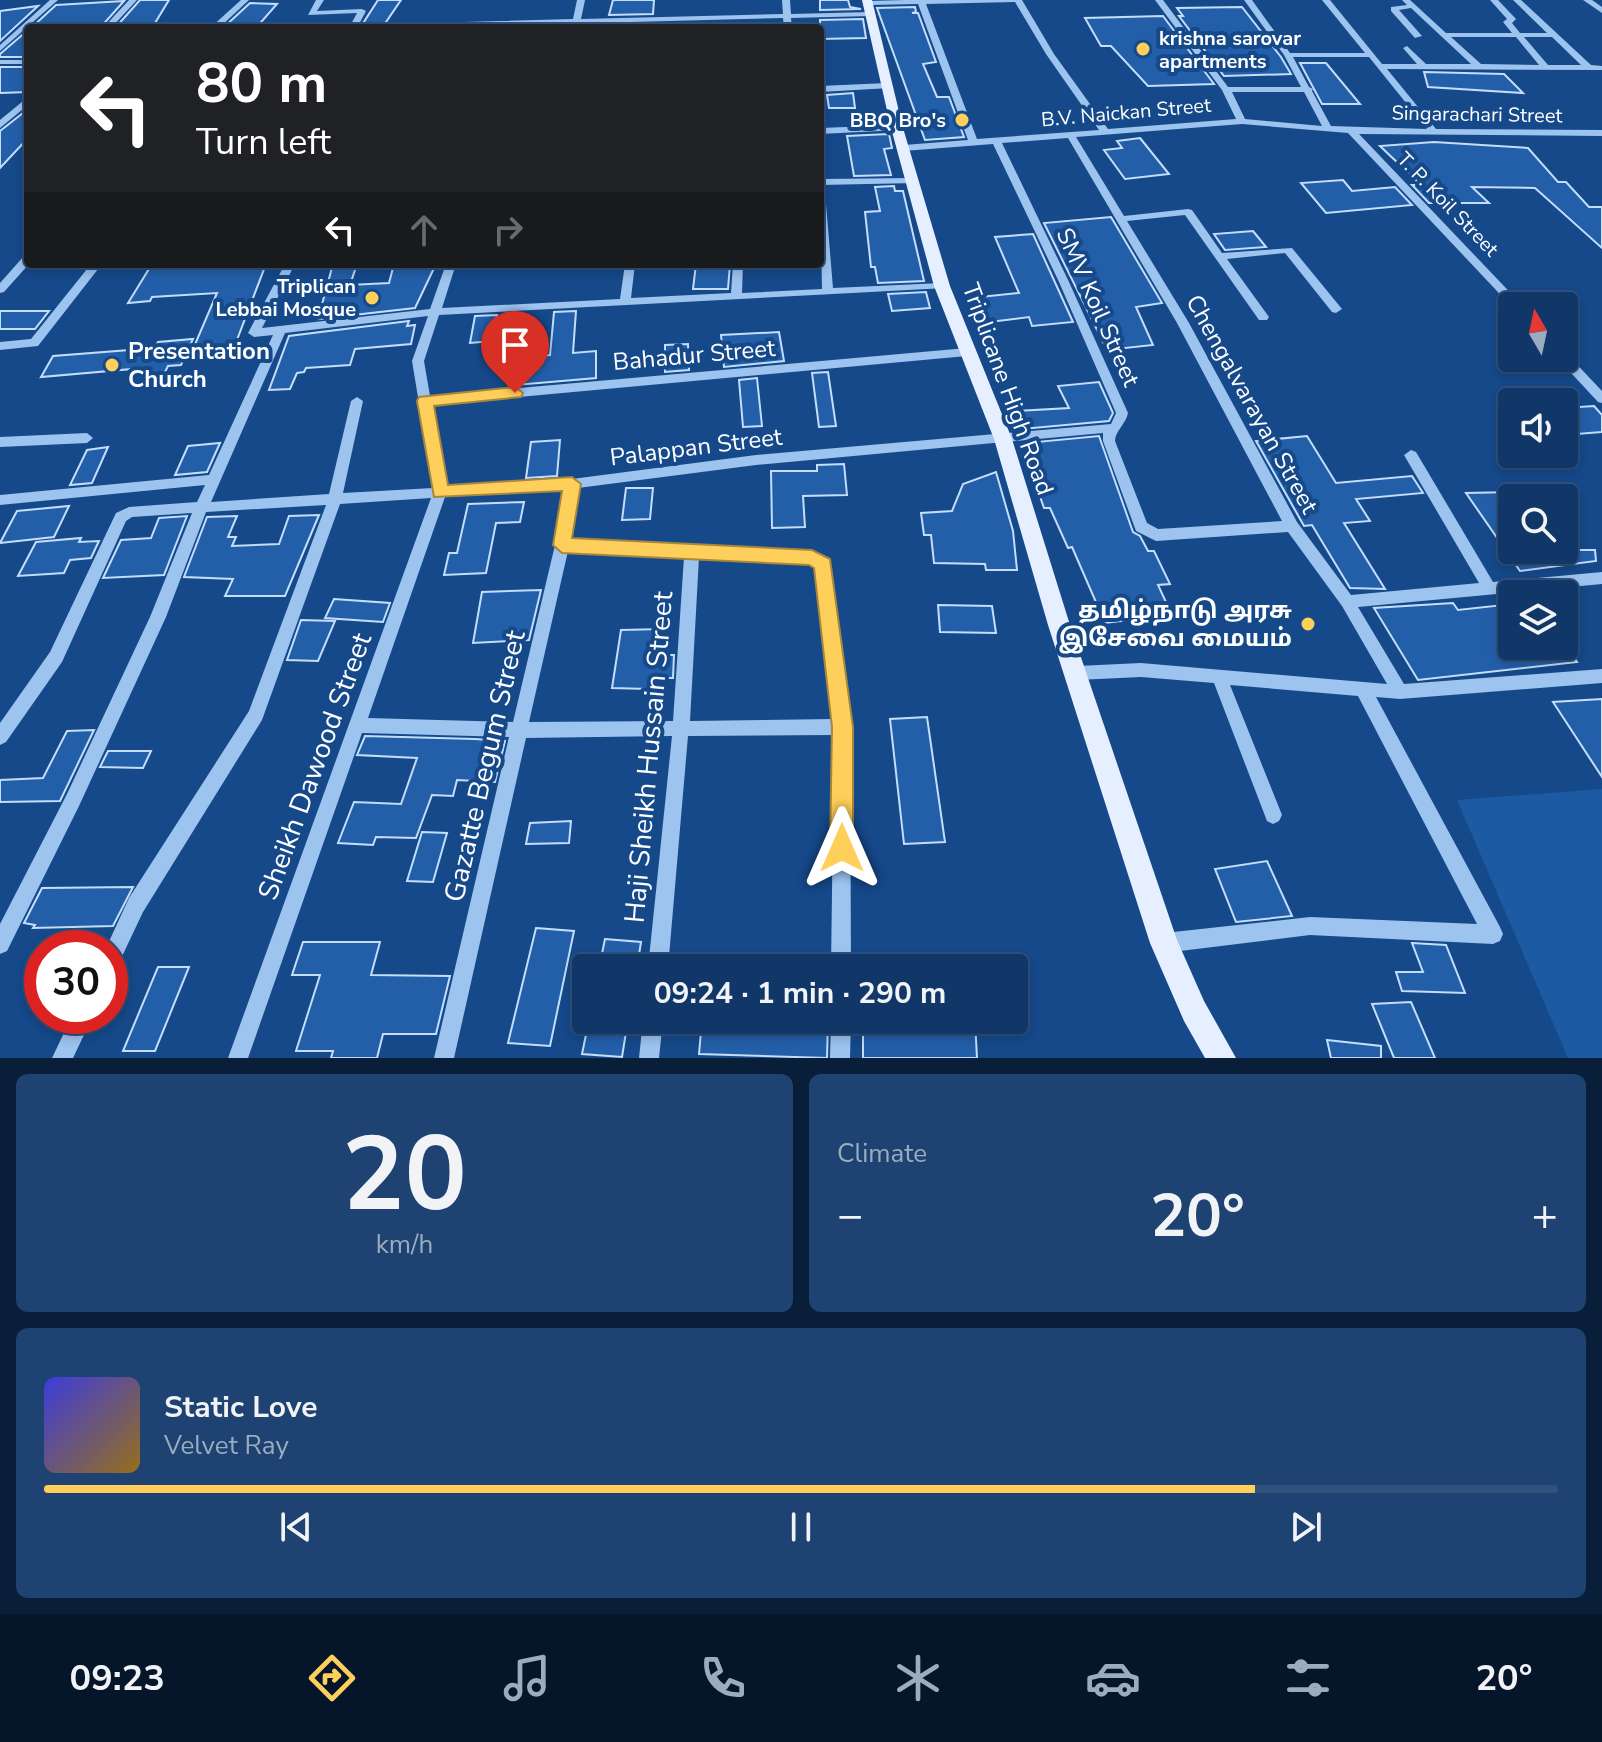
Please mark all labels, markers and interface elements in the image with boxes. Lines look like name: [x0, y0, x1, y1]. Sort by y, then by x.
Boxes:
place label: krishna sarovar apartments: [1159, 25, 1301, 75]
marker: krishna sarovar apartments: [1134, 40, 1152, 58]
text: 80 m: [196, 45, 327, 122]
icon: left: [64, 56, 168, 160]
street label: B.V. Naickan Street: [1040, 92, 1213, 133]
street label: Singarachari Street: [1391, 100, 1564, 130]
place label: BBQ Bro's: [850, 107, 946, 134]
marker: BBQ Bro's: [953, 111, 971, 129]
text: Turn left: [196, 118, 331, 167]
street label: T. P. Koil Street: [1391, 146, 1505, 263]
icon: left: [318, 208, 362, 252]
icon: ahead: [402, 208, 446, 252]
icon: right: [486, 208, 530, 252]
street label: SMV Koil Street: [1049, 223, 1148, 392]
place label: Triplican Lebbai Mosque: [216, 273, 356, 323]
street label: Triplicane High Road: [955, 279, 1061, 499]
marker: Triplican Lebbai Mosque: [363, 289, 381, 307]
street label: Chengalvarayan Street: [1178, 289, 1326, 520]
north arrow: [1498, 292, 1578, 372]
map controls: [1498, 292, 1578, 660]
pin: [481, 311, 549, 393]
icon: arrive: [493, 323, 537, 367]
street label: Bahadur Street: [611, 332, 777, 378]
place label: Presentation Church: [128, 335, 270, 395]
marker: Presentation Church: [103, 356, 121, 374]
button: sound: [1498, 388, 1578, 468]
street label: Palappan Street: [608, 420, 784, 473]
button: search: [1498, 484, 1578, 564]
button: layers: [1498, 580, 1578, 660]
street label: Haji Sheikh Hussain Street: [616, 589, 682, 925]
place label: தமிழ்நாடு அரசு இசேவை மையம்: [1059, 594, 1292, 654]
marker: தமிழ்நாடு அரசு இசேவை மையம்: [1299, 615, 1317, 633]
street label: Sheikh Dawood Street: [249, 627, 381, 905]
street label: Gazatte Begum Street: [435, 627, 535, 906]
position arrow: [800, 806, 884, 890]
speed limit sign: 30: [24, 930, 128, 1034]
text: 09:24 · 1 min · 290 m: [654, 973, 946, 1014]
text: 20: [342, 1104, 467, 1246]
text: Climate: [837, 1136, 927, 1171]
text: 20°: [1150, 1175, 1245, 1257]
text: −: [837, 1186, 863, 1246]
text: +: [1532, 1186, 1558, 1246]
text: km/h: [376, 1227, 433, 1262]
text: Static Love: [164, 1387, 318, 1428]
text: Velvet Ray: [164, 1428, 289, 1463]
icon: previous: [274, 1505, 318, 1549]
icon: pause: [779, 1505, 823, 1549]
icon: next: [1284, 1505, 1328, 1549]
icon: directions: [304, 1650, 360, 1706]
icon: music: [499, 1650, 555, 1706]
icon: phone: [695, 1650, 751, 1706]
icon: climate: [890, 1650, 946, 1706]
icon: car: [1085, 1650, 1141, 1706]
icon: filters: [1280, 1650, 1336, 1706]
text: 09:23: [70, 1654, 165, 1703]
text: 20°: [1475, 1654, 1532, 1703]

